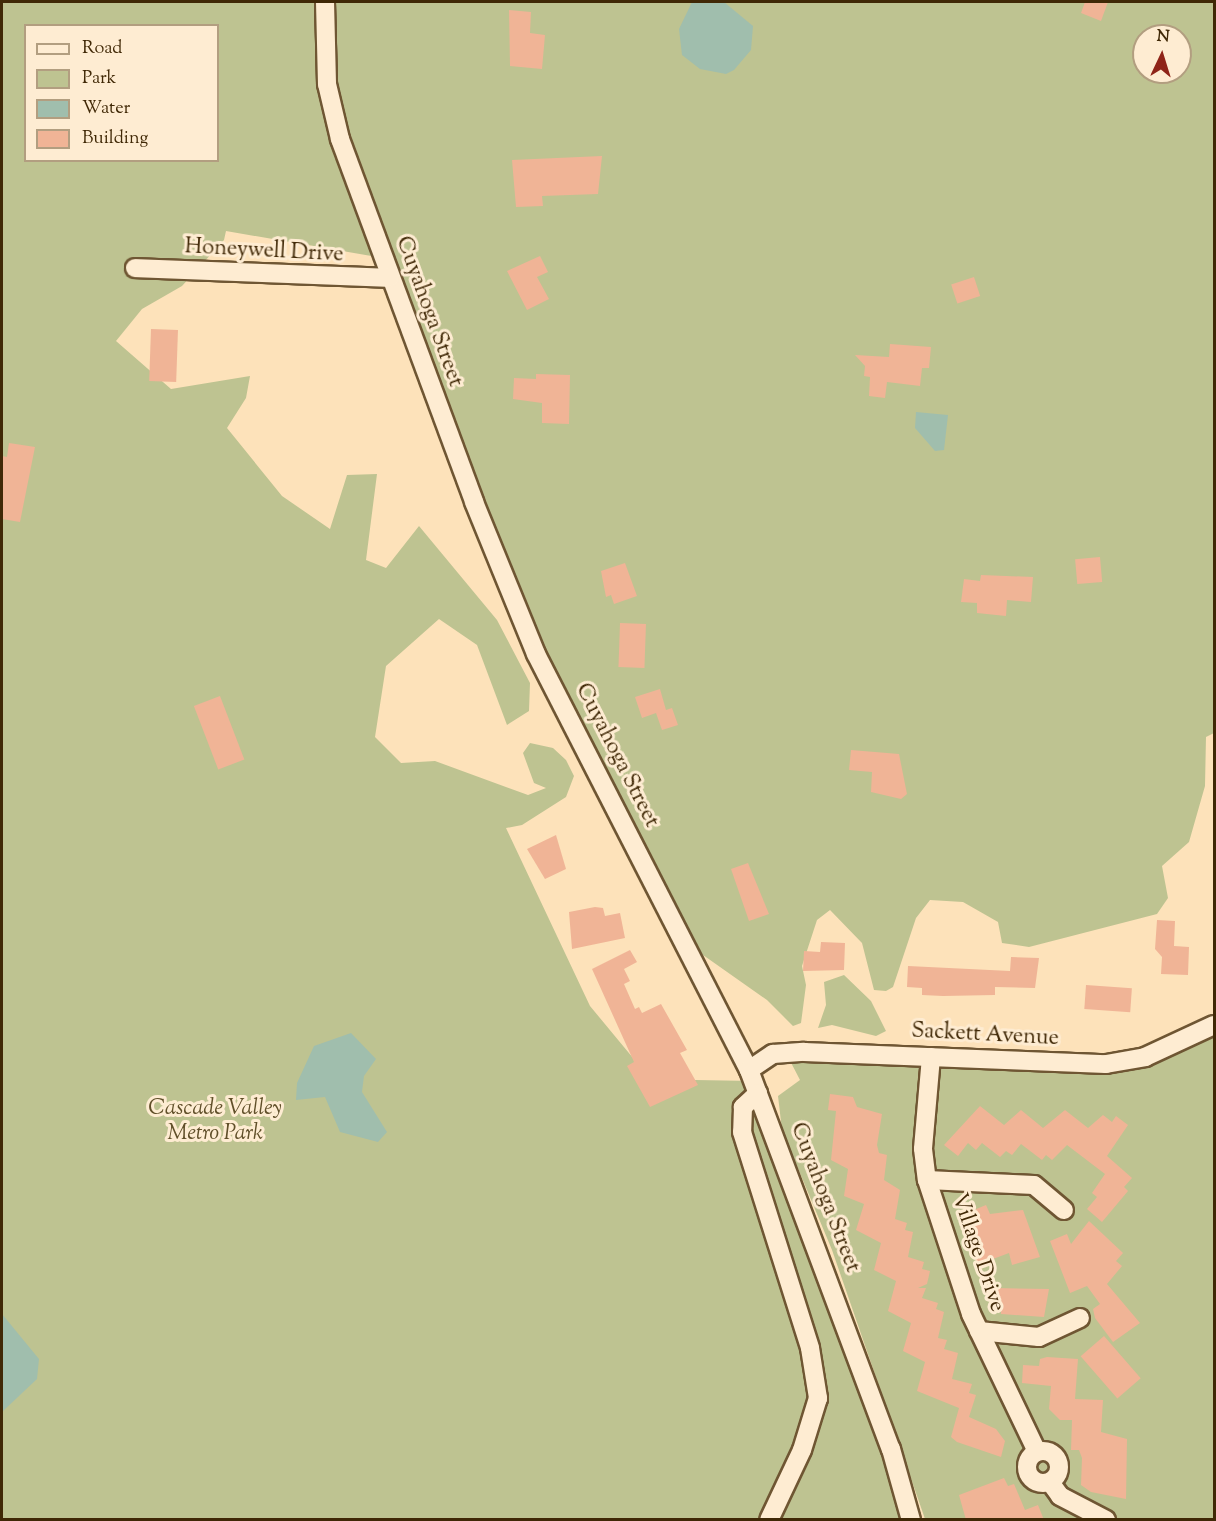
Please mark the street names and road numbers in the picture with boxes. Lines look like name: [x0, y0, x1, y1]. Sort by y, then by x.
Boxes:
street label: Cuyahoga Street: [389, 233, 467, 391]
street label: Honeywell Drive: [184, 235, 344, 269]
street label: Cuyahoga Street: [568, 679, 664, 833]
street label: Sackett Avenue: [911, 1019, 1059, 1053]
street label: Cuyahoga Street: [783, 1119, 865, 1277]
street label: Village Drive: [944, 1190, 1010, 1316]

